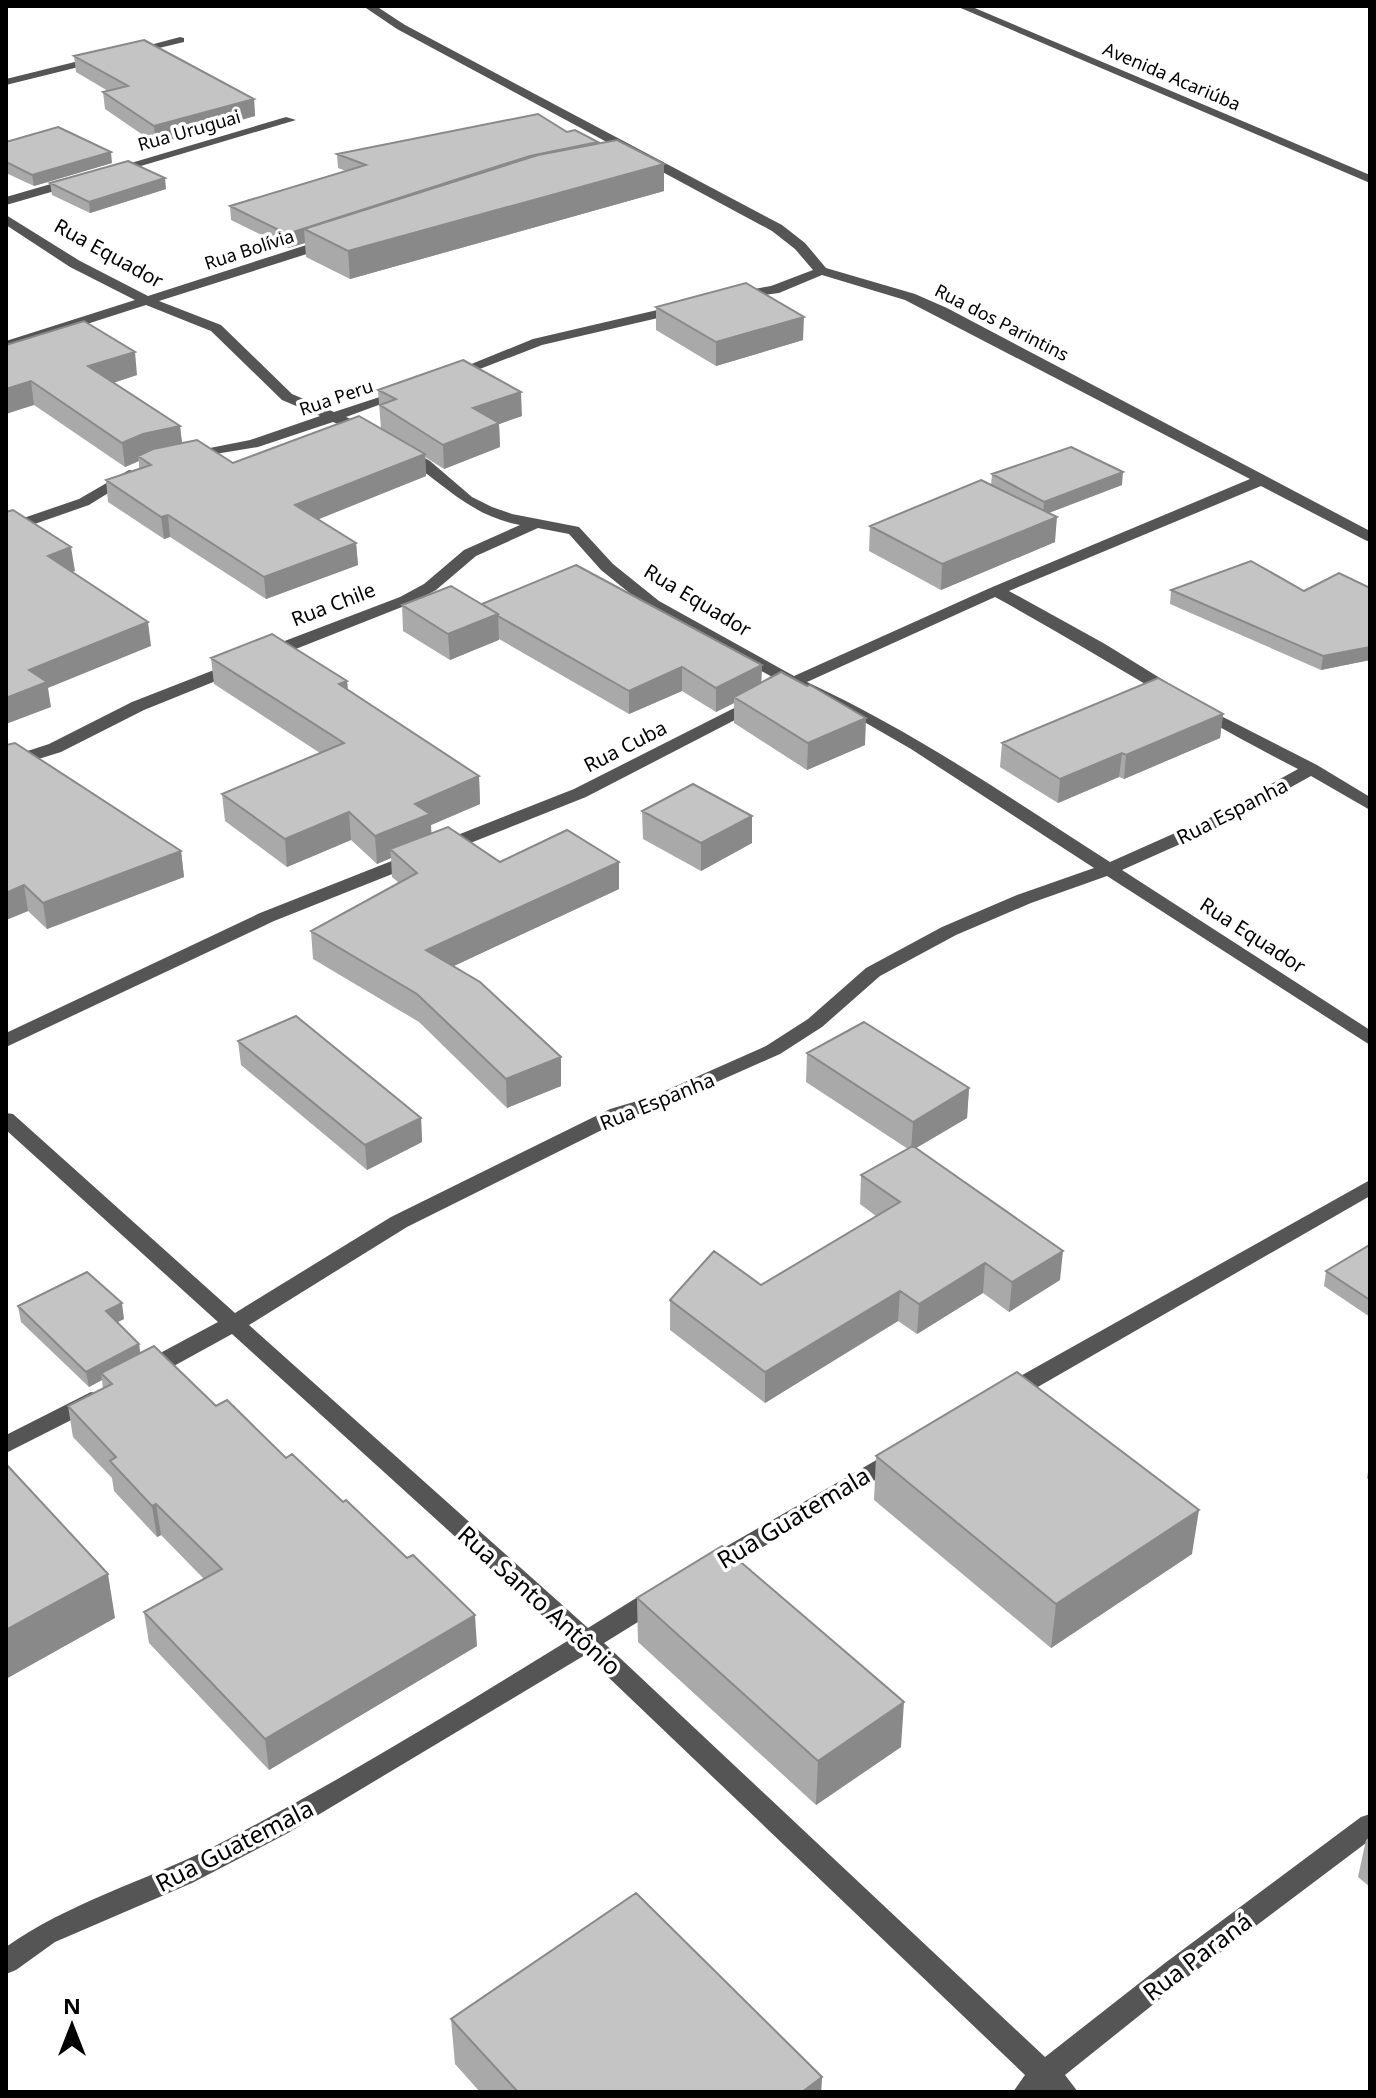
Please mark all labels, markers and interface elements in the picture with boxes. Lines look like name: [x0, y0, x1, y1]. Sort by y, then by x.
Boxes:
street label: Avenida Acariúba: [1100, 36, 1244, 116]
street label: Rua Uruguai: [135, 104, 243, 156]
street label: Rua Equador: [50, 212, 168, 294]
street label: Rua Bolívia: [201, 223, 297, 275]
street label: Rua dos Parintins: [931, 278, 1073, 366]
street label: Rua Peru: [296, 373, 376, 421]
street label: Rua Equador: [639, 557, 757, 643]
street label: Rua Chile: [287, 576, 379, 632]
street label: Rua Cuba: [579, 714, 671, 778]
street label: Rua Espanha: [1172, 771, 1292, 851]
street label: Rua Equador: [1195, 891, 1311, 979]
street label: Rua Espanha: [596, 1066, 718, 1136]
street label: Rua Guatemala: [710, 1458, 876, 1576]
street label: Rua Santo Antônio: [451, 1518, 629, 1682]
street label: Rua Guatemala: [149, 1791, 319, 1899]
street label: Rua Paraná: [1136, 1904, 1258, 2008]
north arrow: [32, 1986, 112, 2066]
text: N: [63, 1990, 81, 2020]

